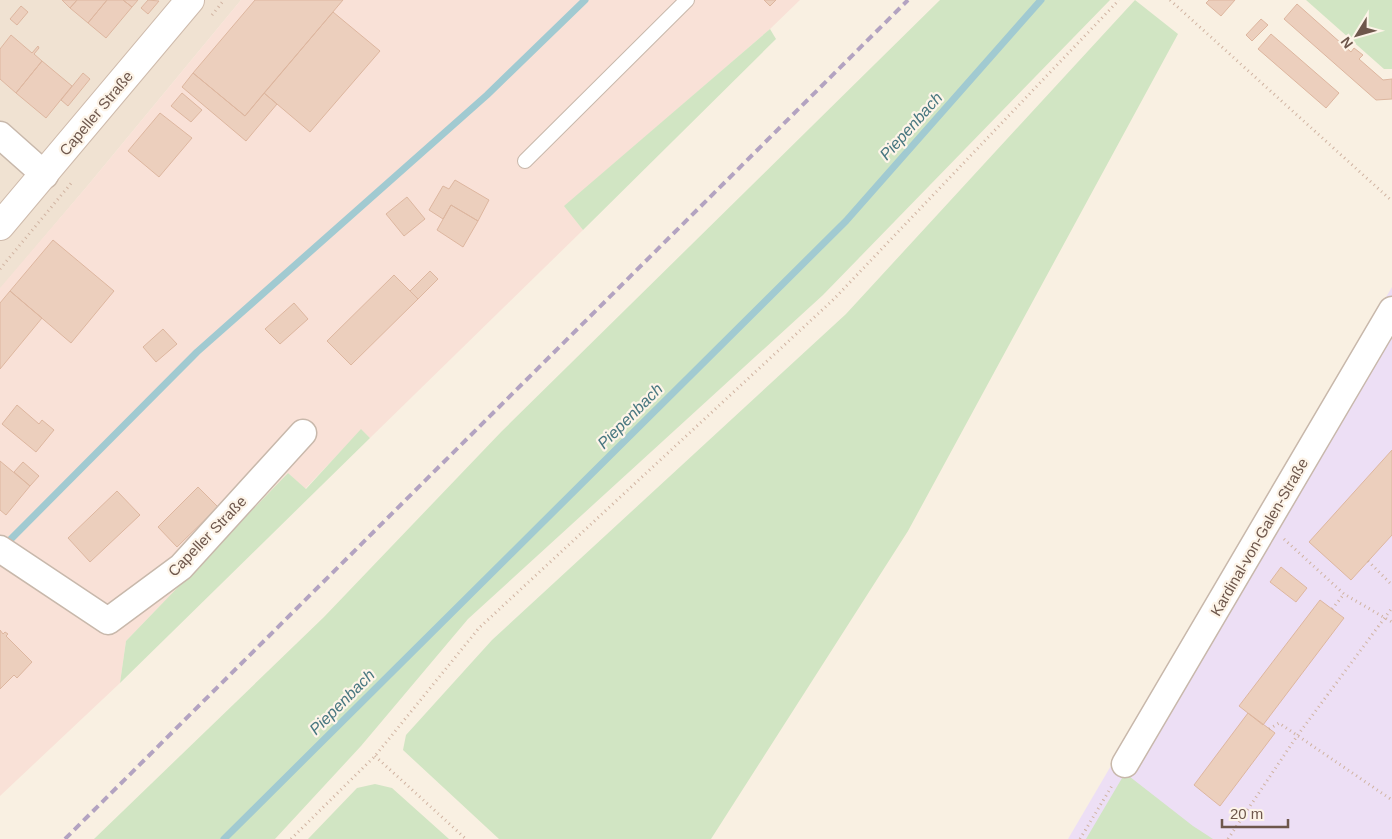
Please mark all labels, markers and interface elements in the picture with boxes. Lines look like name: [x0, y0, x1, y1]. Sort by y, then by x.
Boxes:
north arrow: [1332, 10, 1382, 60]
text: N: [1337, 34, 1356, 52]
street label: Capeller Straße: [56, 67, 136, 159]
water label: Piepenbach: [876, 89, 946, 163]
water label: Piepenbach: [594, 380, 666, 452]
street label: Kardinal-von-Galen-Straße: [1207, 455, 1311, 619]
street label: Capeller Straße: [164, 492, 250, 580]
water label: Piepenbach: [306, 666, 378, 738]
scale bar: [1222, 796, 1288, 828]
text: 20 m: [1230, 805, 1263, 822]

